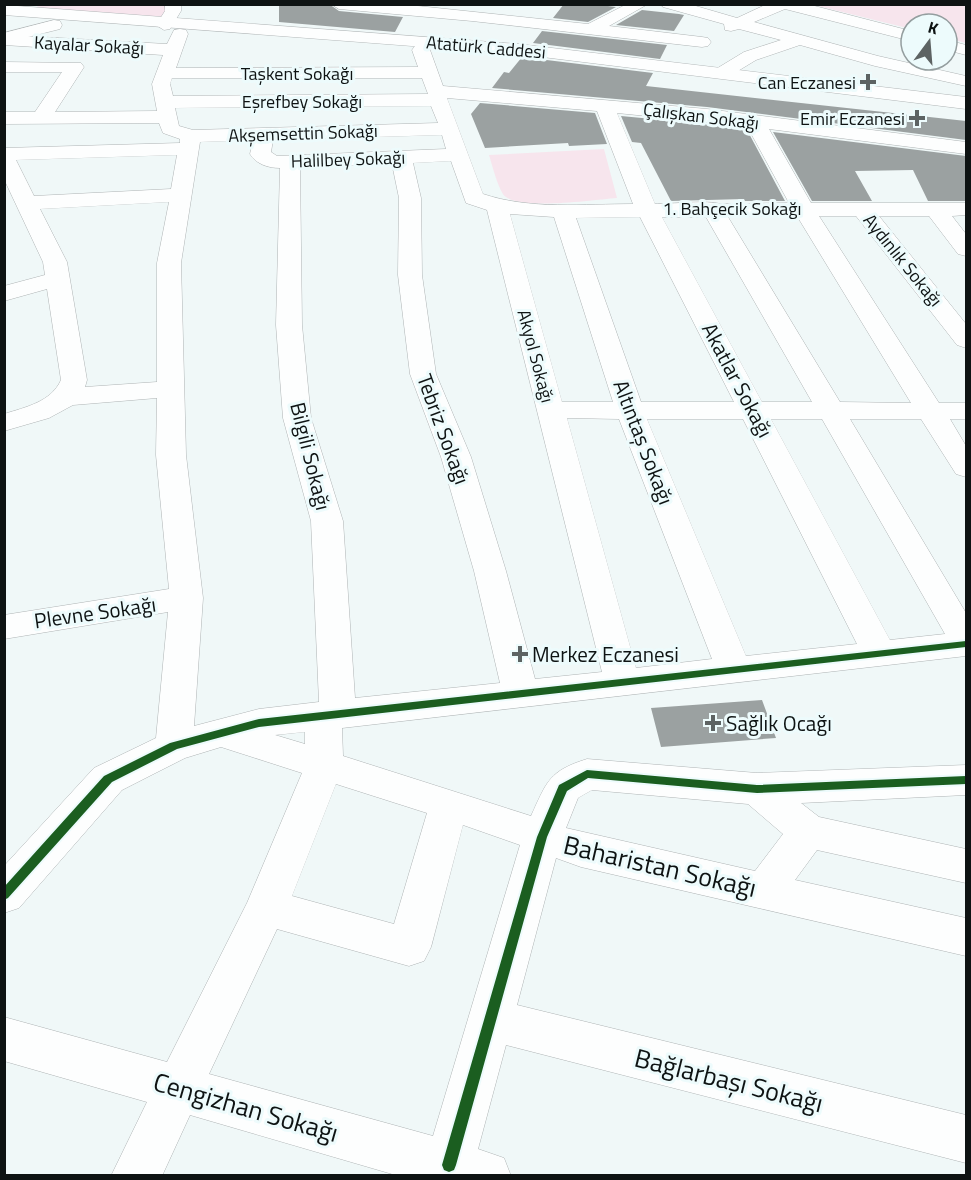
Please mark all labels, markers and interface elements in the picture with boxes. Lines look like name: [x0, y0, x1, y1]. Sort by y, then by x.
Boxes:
north arrow: [899, 12, 959, 72]
text: K: [925, 15, 941, 41]
street label: Atatürk Caddesi: [425, 28, 547, 66]
street label: Kayalar Sokağı: [33, 29, 145, 61]
street label: Taşkent Sokağı: [241, 60, 353, 87]
place label: Can Eczanesi: [758, 69, 856, 96]
marker: Can Eczanesi: [861, 75, 875, 89]
street label: Eşrefbey Sokağı: [242, 88, 362, 115]
street label: Çalışkan Sokağı: [642, 95, 760, 137]
place label: Emir Eczanesi: [800, 105, 905, 132]
marker: Emir Eczanesi: [910, 111, 924, 125]
street label: Akşemsettin Sokağı: [228, 117, 378, 149]
street label: Halilbey Sokağı: [290, 144, 406, 174]
street label: 1. Bahçecik Sokağı: [663, 195, 801, 222]
street label: Aydınlık Sokağı: [857, 208, 949, 312]
street label: Akyol Sokağı: [511, 306, 561, 406]
street label: Akatlar Sokağı: [694, 317, 782, 443]
street label: Tebriz Sokağı: [409, 369, 479, 489]
street label: Altıntaş Sokağı: [606, 375, 682, 509]
street label: Bilgili Sokağı: [282, 399, 340, 513]
street label: Plevne Sokağı: [32, 588, 158, 636]
place label: Merkez Eczanesi: [532, 638, 679, 670]
marker: Merkez Eczanesi: [513, 647, 527, 661]
place label: Sağlık Ocağı: [726, 707, 832, 739]
marker: Sağlık Ocağı: [704, 714, 722, 732]
street label: Baharistan Sokağı: [560, 825, 760, 907]
street label: Bağlarbaşı Sokağı: [631, 1038, 827, 1122]
street label: Cengizhan Sokağı: [149, 1062, 343, 1152]

